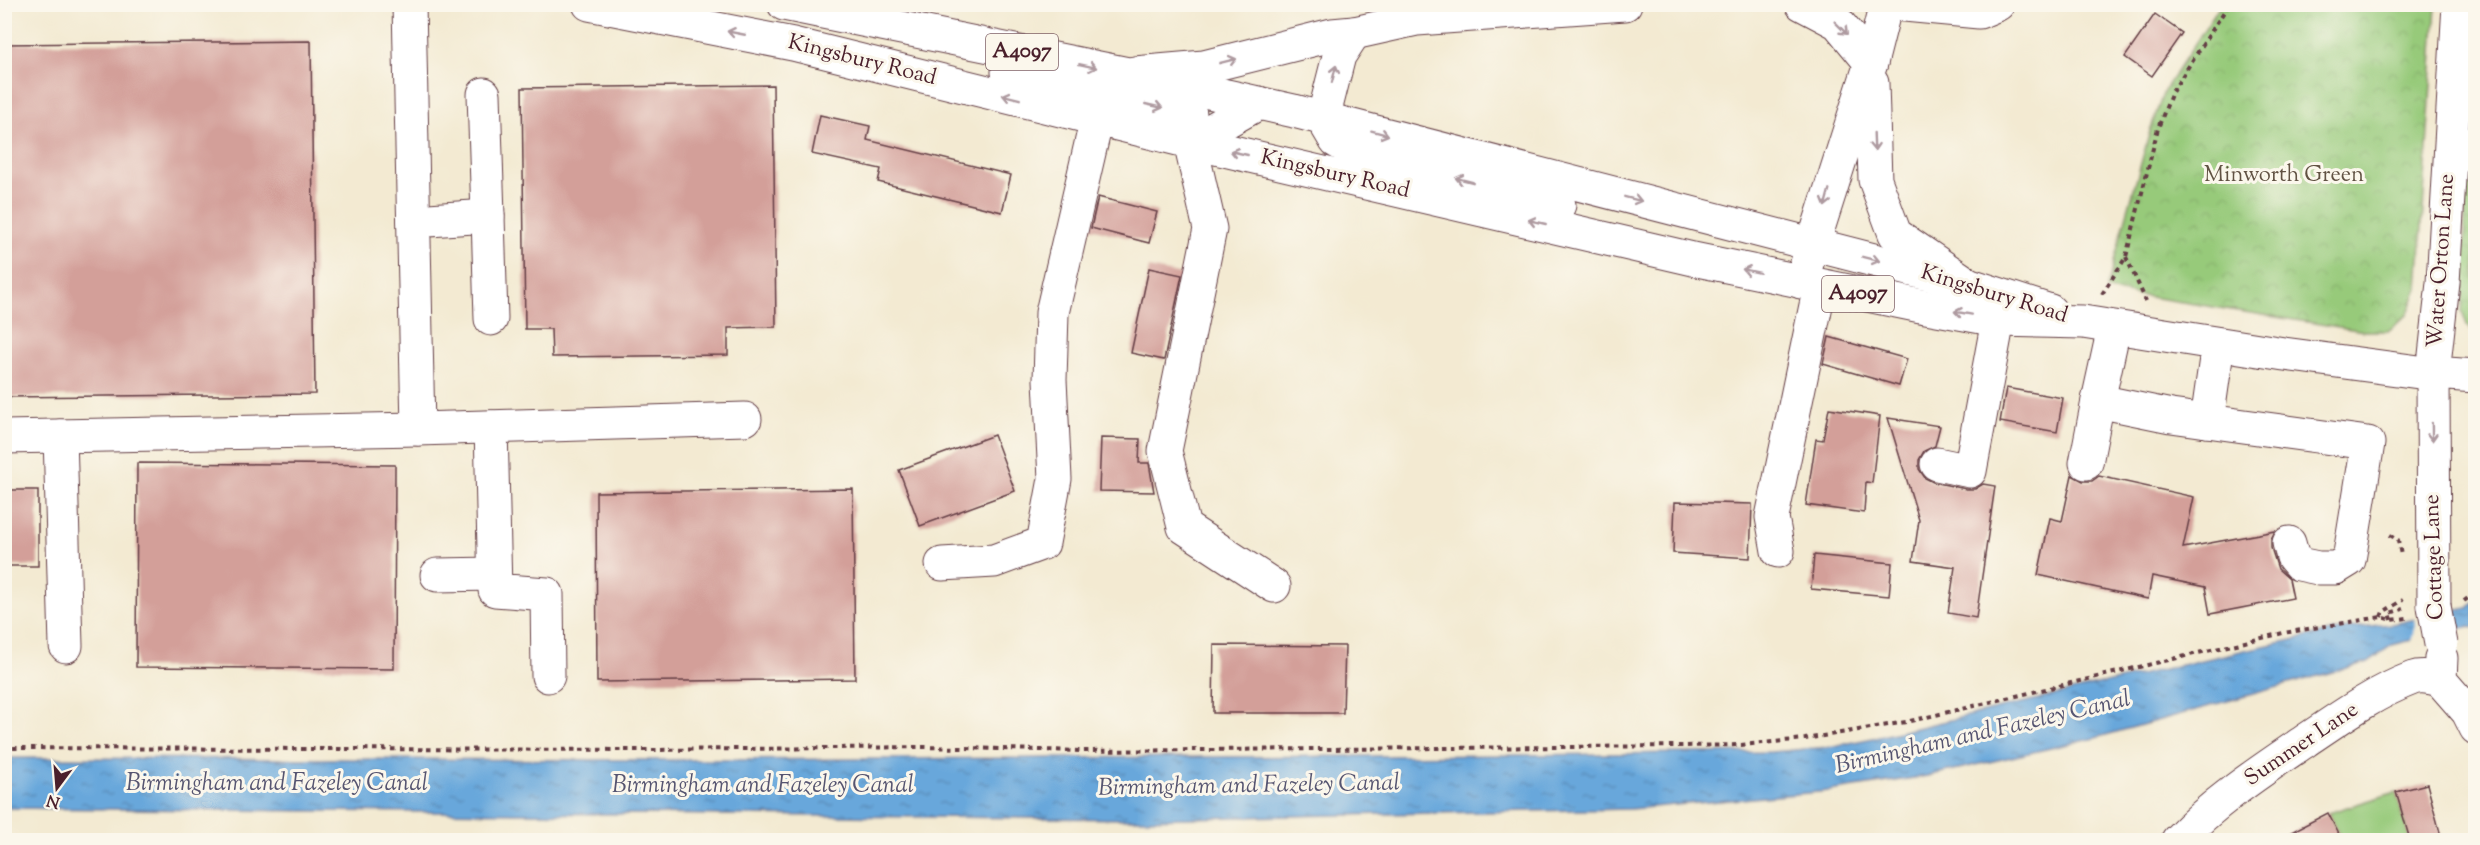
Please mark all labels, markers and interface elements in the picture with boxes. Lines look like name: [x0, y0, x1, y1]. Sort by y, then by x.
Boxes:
one-way arrow: [1833, 21, 1848, 36]
one-way arrow: [726, 27, 746, 38]
street label: Kingsbury Road: [784, 27, 940, 95]
road number: A4097: [986, 34, 1058, 70]
one-way arrow: [1218, 54, 1237, 66]
one-way arrow: [1078, 61, 1097, 72]
one-way arrow: [1329, 65, 1341, 84]
one-way arrow: [1002, 91, 1021, 103]
one-way arrow: [1144, 101, 1163, 112]
one-way arrow: [1370, 128, 1389, 140]
one-way arrow: [1868, 132, 1880, 152]
street label: Kingsbury Road: [1257, 142, 1413, 208]
one-way arrow: [1230, 147, 1249, 158]
park label: Minworth Green: [2204, 160, 2364, 192]
street label: Water Orton Lane: [2420, 173, 2464, 349]
one-way arrow: [1454, 174, 1473, 186]
one-way arrow: [1820, 189, 1832, 208]
one-way arrow: [1623, 193, 1642, 205]
one-way arrow: [1528, 216, 1548, 227]
one-way arrow: [1861, 254, 1880, 266]
street label: Kingsbury Road: [1917, 257, 2071, 333]
one-way arrow: [1741, 265, 1760, 277]
road number: A4097: [1822, 276, 1894, 312]
one-way arrow: [1953, 308, 1973, 319]
one-way arrow: [2426, 421, 2438, 441]
street label: Cottage Lane: [2417, 494, 2453, 620]
water label: Birmingham and Fazeley Canal: [1832, 682, 2134, 784]
street label: Summer Lane: [2239, 695, 2365, 795]
north arrow: [27, 758, 87, 818]
water label: Birmingham and Fazeley Canal: [1098, 766, 1400, 806]
water label: Birmingham and Fazeley Canal: [126, 767, 428, 801]
water label: Birmingham and Fazeley Canal: [612, 769, 914, 803]
text: N: [44, 787, 63, 813]

